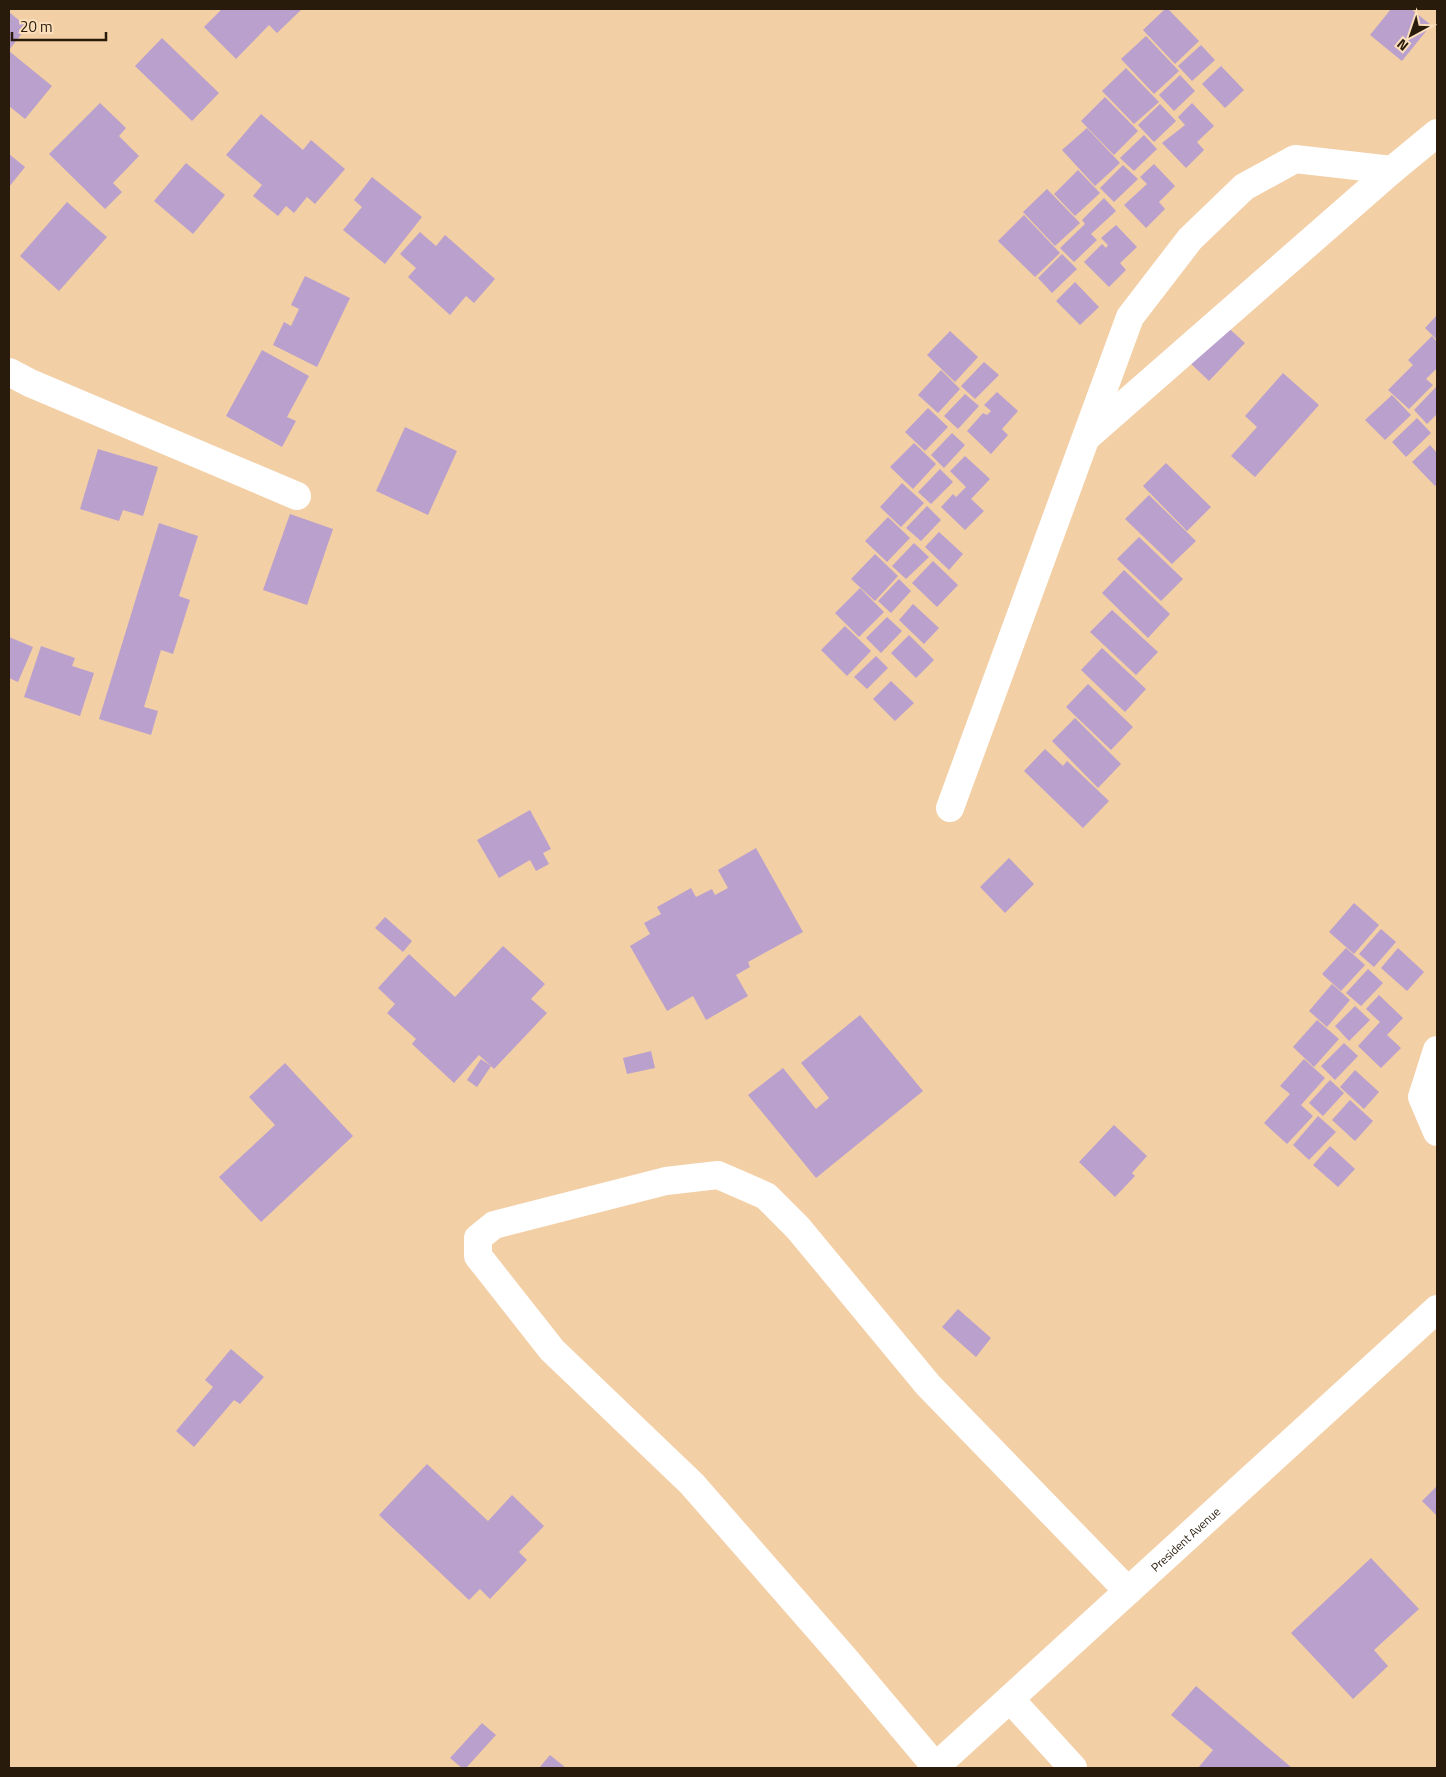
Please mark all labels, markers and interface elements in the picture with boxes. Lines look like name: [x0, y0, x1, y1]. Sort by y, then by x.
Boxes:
scale bar: [12, 10, 106, 42]
north arrow: [1386, 10, 1436, 60]
text: 20 m: [20, 15, 53, 38]
text: N: [1392, 34, 1413, 57]
street label: President Avenue: [1146, 1502, 1224, 1576]

